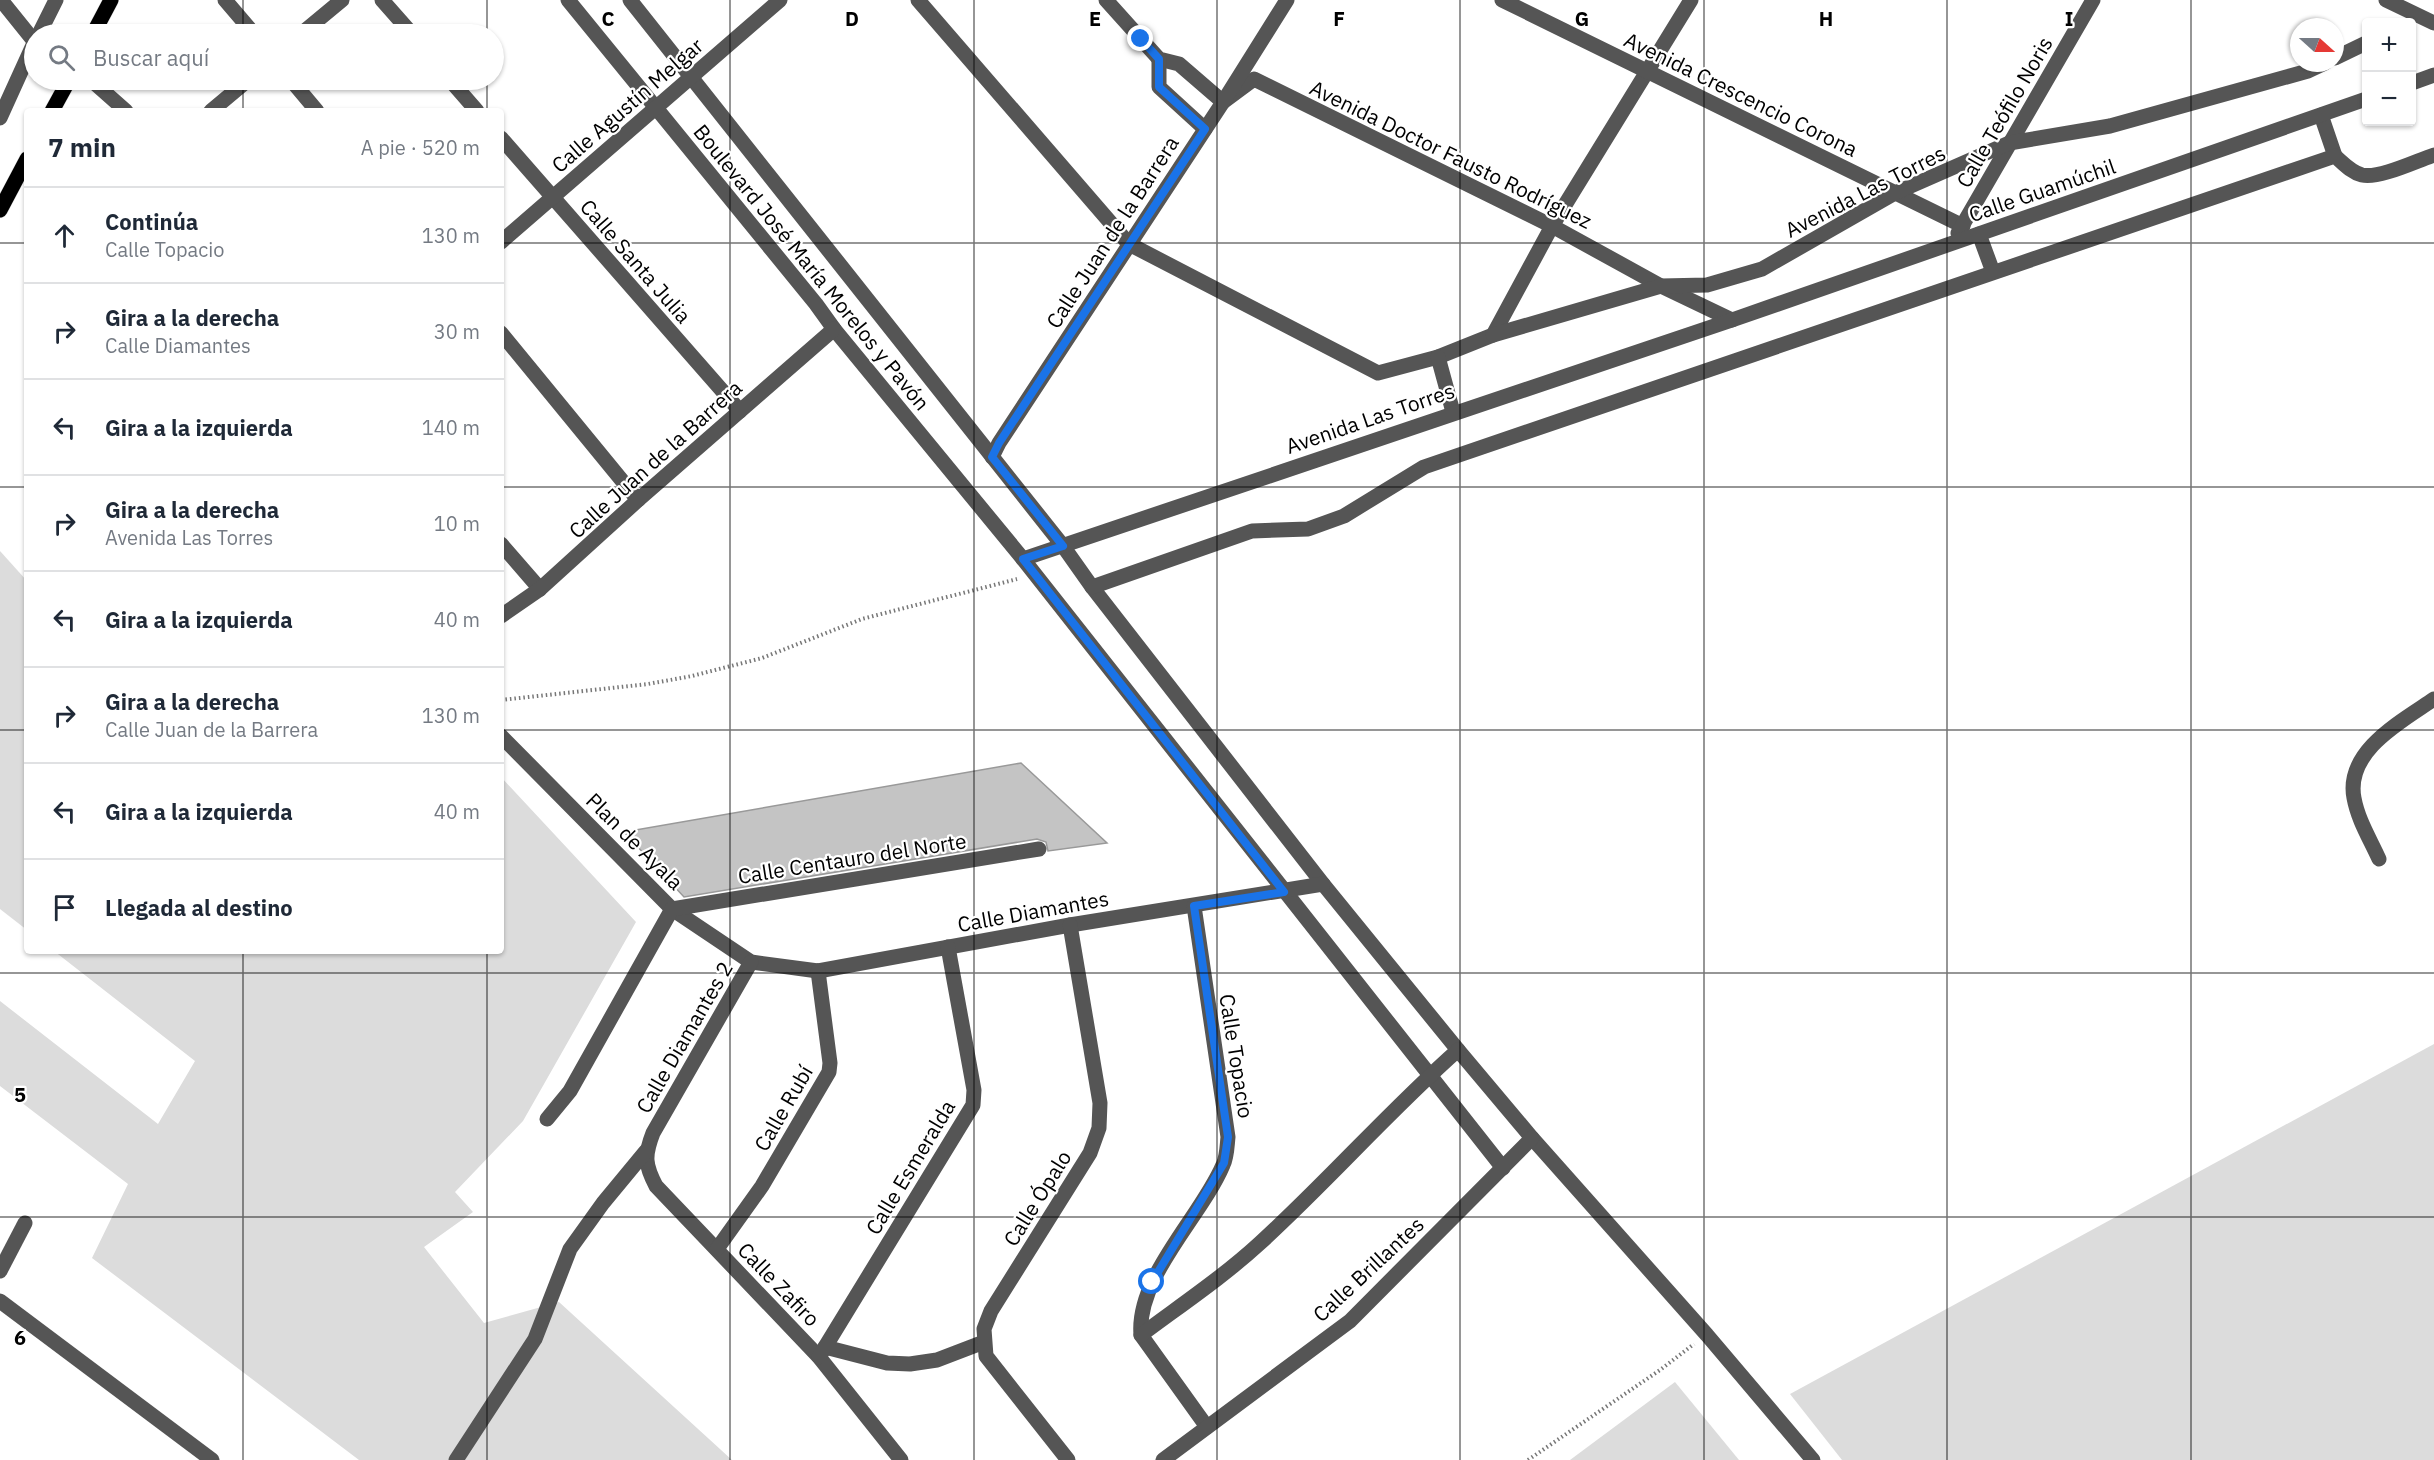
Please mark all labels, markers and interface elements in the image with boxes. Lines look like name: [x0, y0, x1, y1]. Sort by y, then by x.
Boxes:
text: C: [601, 5, 615, 32]
text: D: [845, 5, 859, 32]
text: E: [1089, 5, 1101, 32]
text: F: [1333, 5, 1345, 32]
text: G: [1575, 5, 1589, 32]
text: H: [1819, 5, 1833, 32]
text: I: [2065, 5, 2073, 32]
north arrow: [2290, 18, 2344, 72]
map controls: [2362, 18, 2416, 126]
button: +: [2362, 18, 2416, 72]
search box: [24, 24, 504, 90]
route end: [1127, 25, 1153, 51]
street label: Avenida Crescencio Corona: [1620, 25, 1862, 163]
street label: Calle Agustín Melgar: [545, 31, 709, 179]
street label: Calle Teófilo Noris: [1949, 31, 2059, 193]
icon: search: [45, 41, 78, 74]
text: Buscar aquí: [93, 43, 209, 72]
button: −: [2362, 72, 2416, 126]
street label: Avenida Doctor Fausto Rodríguez: [1305, 73, 1597, 235]
street label: Boulevard José María Morelos y Pavón: [688, 118, 936, 416]
text: 7 min: [48, 130, 116, 164]
street label: Calle Juan de la Barrera: [1039, 130, 1185, 334]
text: A pie · 520 m: [361, 134, 480, 161]
street label: Avenida Las Torres: [1780, 138, 1950, 244]
street label: Calle Guamúchil: [1965, 152, 2119, 228]
street label: Calle Santa Julia: [574, 193, 698, 329]
text: Continúa: [105, 207, 198, 236]
icon: ahead: [48, 219, 81, 252]
text: 130 m: [422, 222, 480, 249]
text: Calle Topacio: [105, 236, 224, 263]
text: Gira a la derecha: [105, 303, 279, 332]
icon: right: [48, 315, 81, 348]
text: 30 m: [434, 318, 480, 345]
text: Calle Diamantes: [105, 332, 251, 359]
street label: Calle Juan de la Barrera: [562, 374, 748, 544]
street label: Avenida Las Torres: [1282, 376, 1458, 460]
icon: left: [48, 411, 81, 444]
text: Gira a la izquierda: [105, 413, 293, 442]
text: 140 m: [422, 414, 480, 441]
text: Gira a la derecha: [105, 495, 279, 524]
icon: right: [48, 507, 81, 540]
text: 10 m: [434, 510, 480, 537]
text: Avenida Las Torres: [105, 524, 273, 551]
icon: left: [48, 603, 81, 636]
text: Gira a la izquierda: [105, 605, 293, 634]
text: 40 m: [434, 606, 480, 633]
text: Gira a la derecha: [105, 687, 279, 716]
icon: right: [48, 699, 81, 732]
text: 130 m: [422, 702, 480, 729]
text: Calle Juan de la Barrera: [105, 716, 318, 743]
street label: Plan de Ayala: [580, 786, 690, 896]
icon: left: [48, 795, 81, 828]
text: Gira a la izquierda: [105, 797, 293, 826]
text: 40 m: [434, 798, 480, 825]
street label: Calle Centauro del Norte: [736, 826, 968, 890]
street label: Calle Diamantes: [955, 884, 1111, 938]
icon: arrive: [48, 891, 81, 924]
text: Llegada al destino: [105, 893, 293, 922]
street label: Calle Diamantes 2: [629, 956, 739, 1118]
street label: Calle Topacio: [1213, 992, 1261, 1120]
street label: Calle Rubí: [747, 1060, 819, 1156]
text: 5: [14, 1081, 26, 1108]
street label: Calle Esmeralda: [859, 1094, 961, 1240]
street label: Calle Ópalo: [997, 1145, 1077, 1251]
street label: Calle Brillantes: [1306, 1210, 1430, 1328]
street label: Calle Zafiro: [732, 1236, 826, 1332]
route start: [1138, 1268, 1164, 1294]
text: 6: [14, 1324, 26, 1351]

